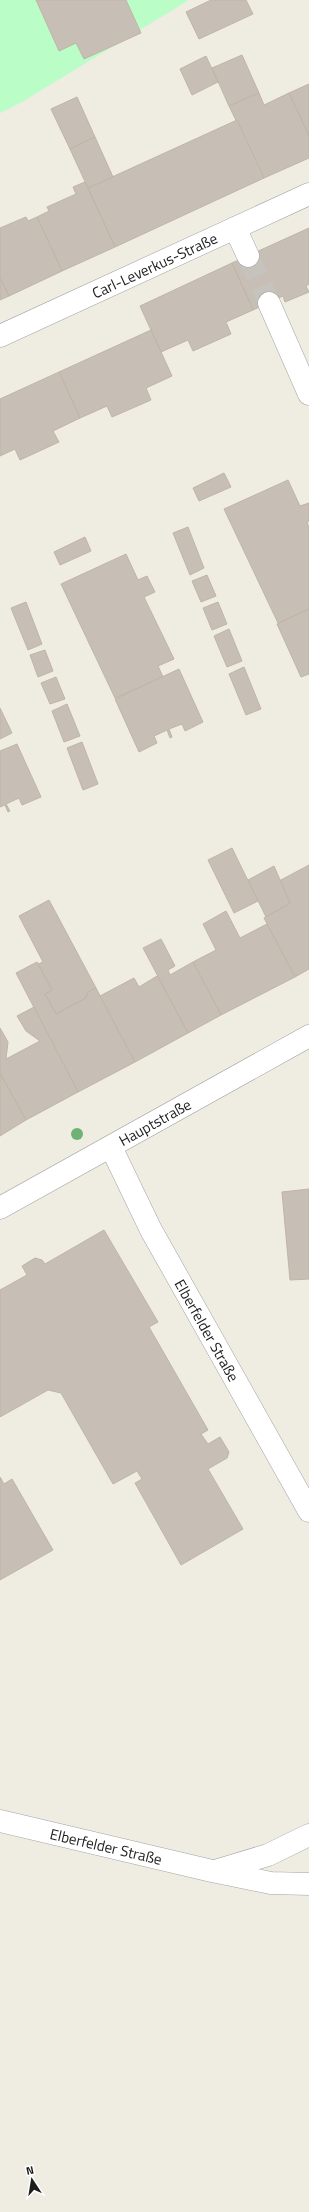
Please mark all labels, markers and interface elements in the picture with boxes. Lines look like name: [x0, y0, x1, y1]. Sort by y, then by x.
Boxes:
street label: Carl-Leverkus-Straße: [88, 226, 221, 304]
street label: Hauptstraße: [114, 1092, 195, 1151]
street label: Elberfelder Straße: [169, 1275, 245, 1386]
street label: Elberfelder Straße: [48, 1822, 164, 1870]
north arrow: [12, 2160, 52, 2200]
text: N: [25, 2162, 35, 2179]

